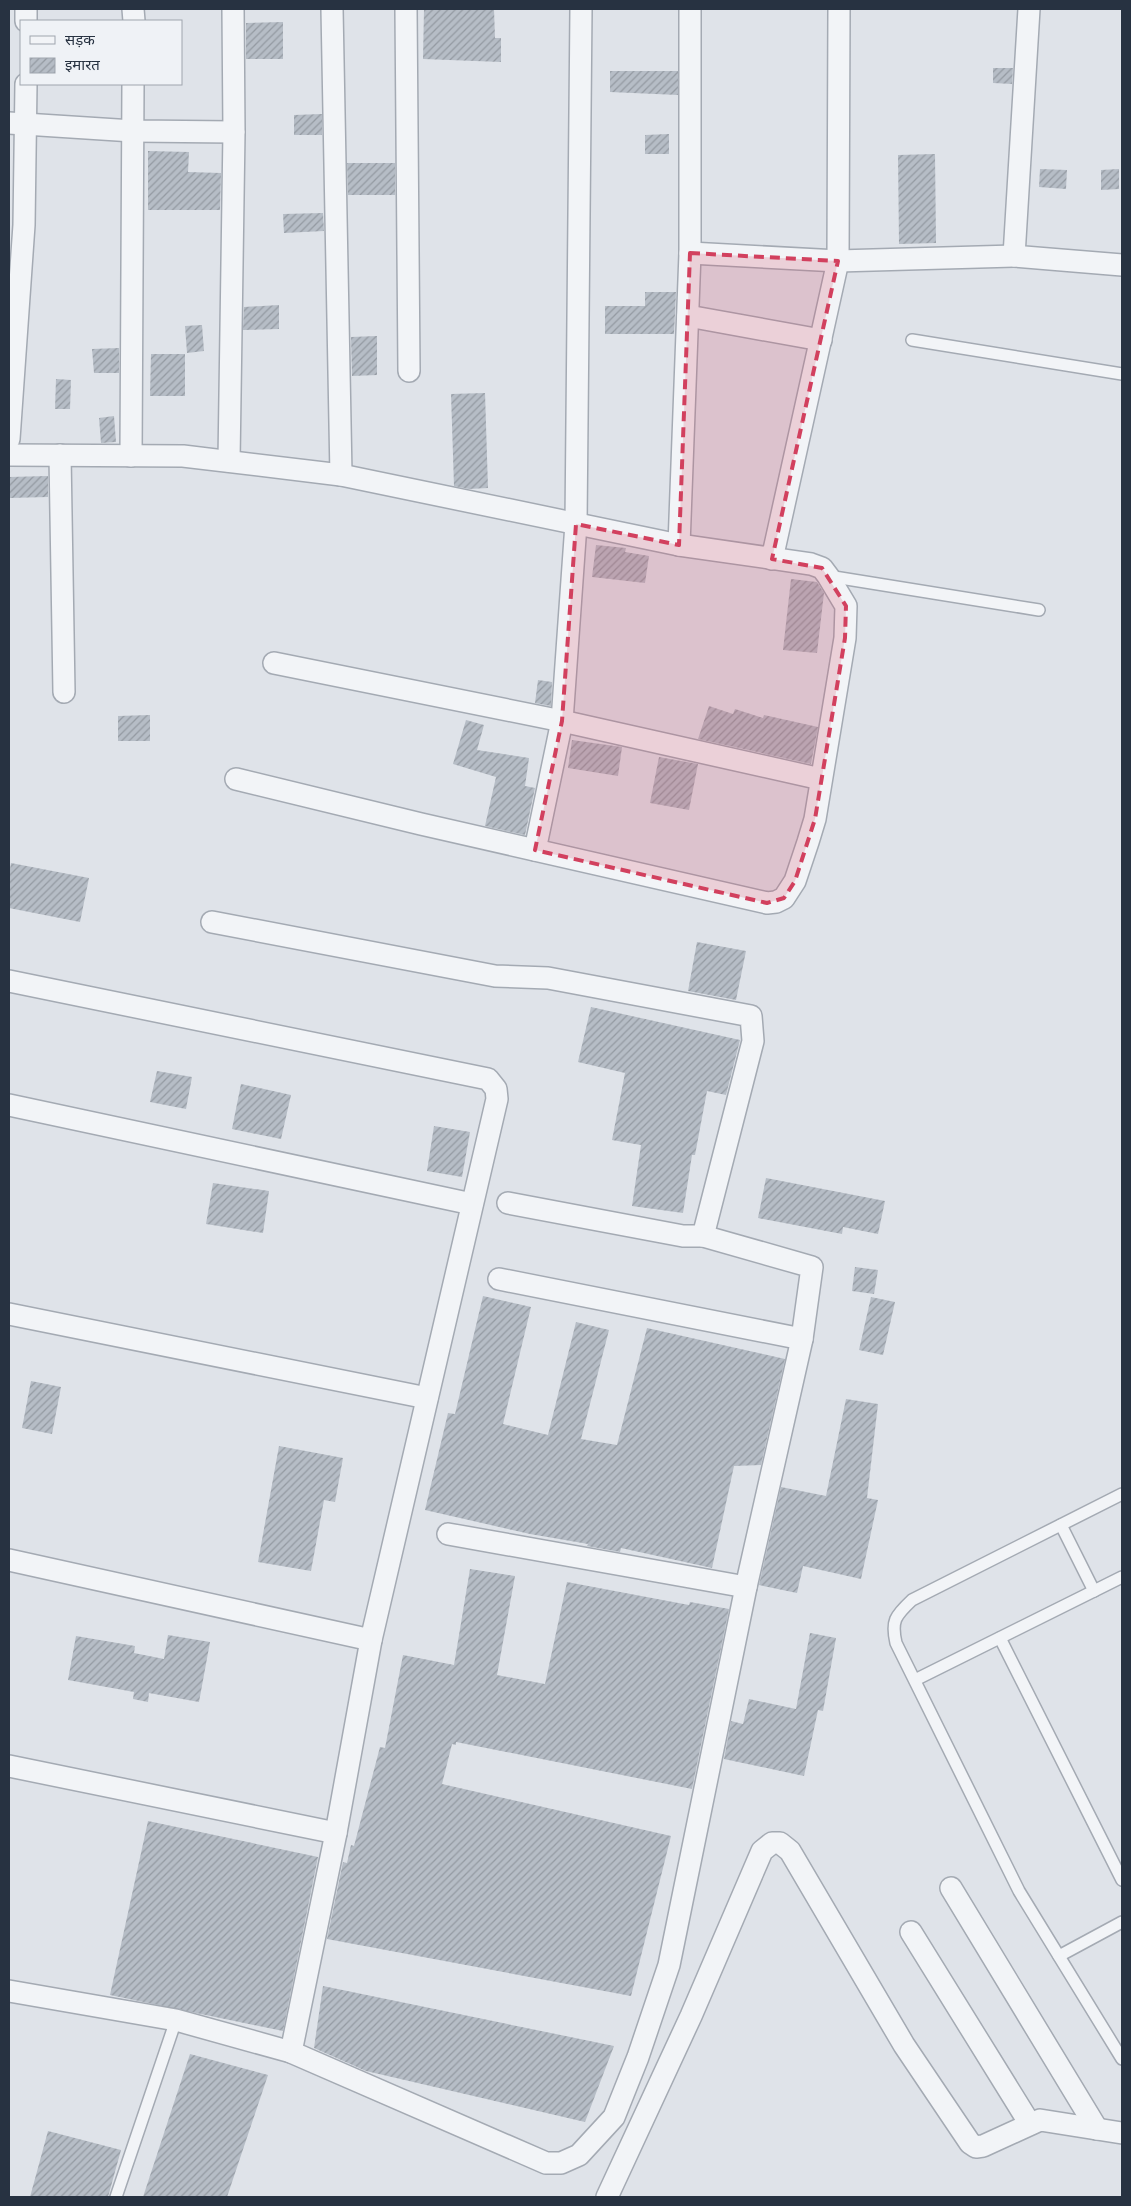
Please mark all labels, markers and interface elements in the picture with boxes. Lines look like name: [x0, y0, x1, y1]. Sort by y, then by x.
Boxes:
legend: [20, 20, 182, 85]
text: सड़क: [65, 31, 95, 49]
text: इमारत: [65, 56, 100, 74]

